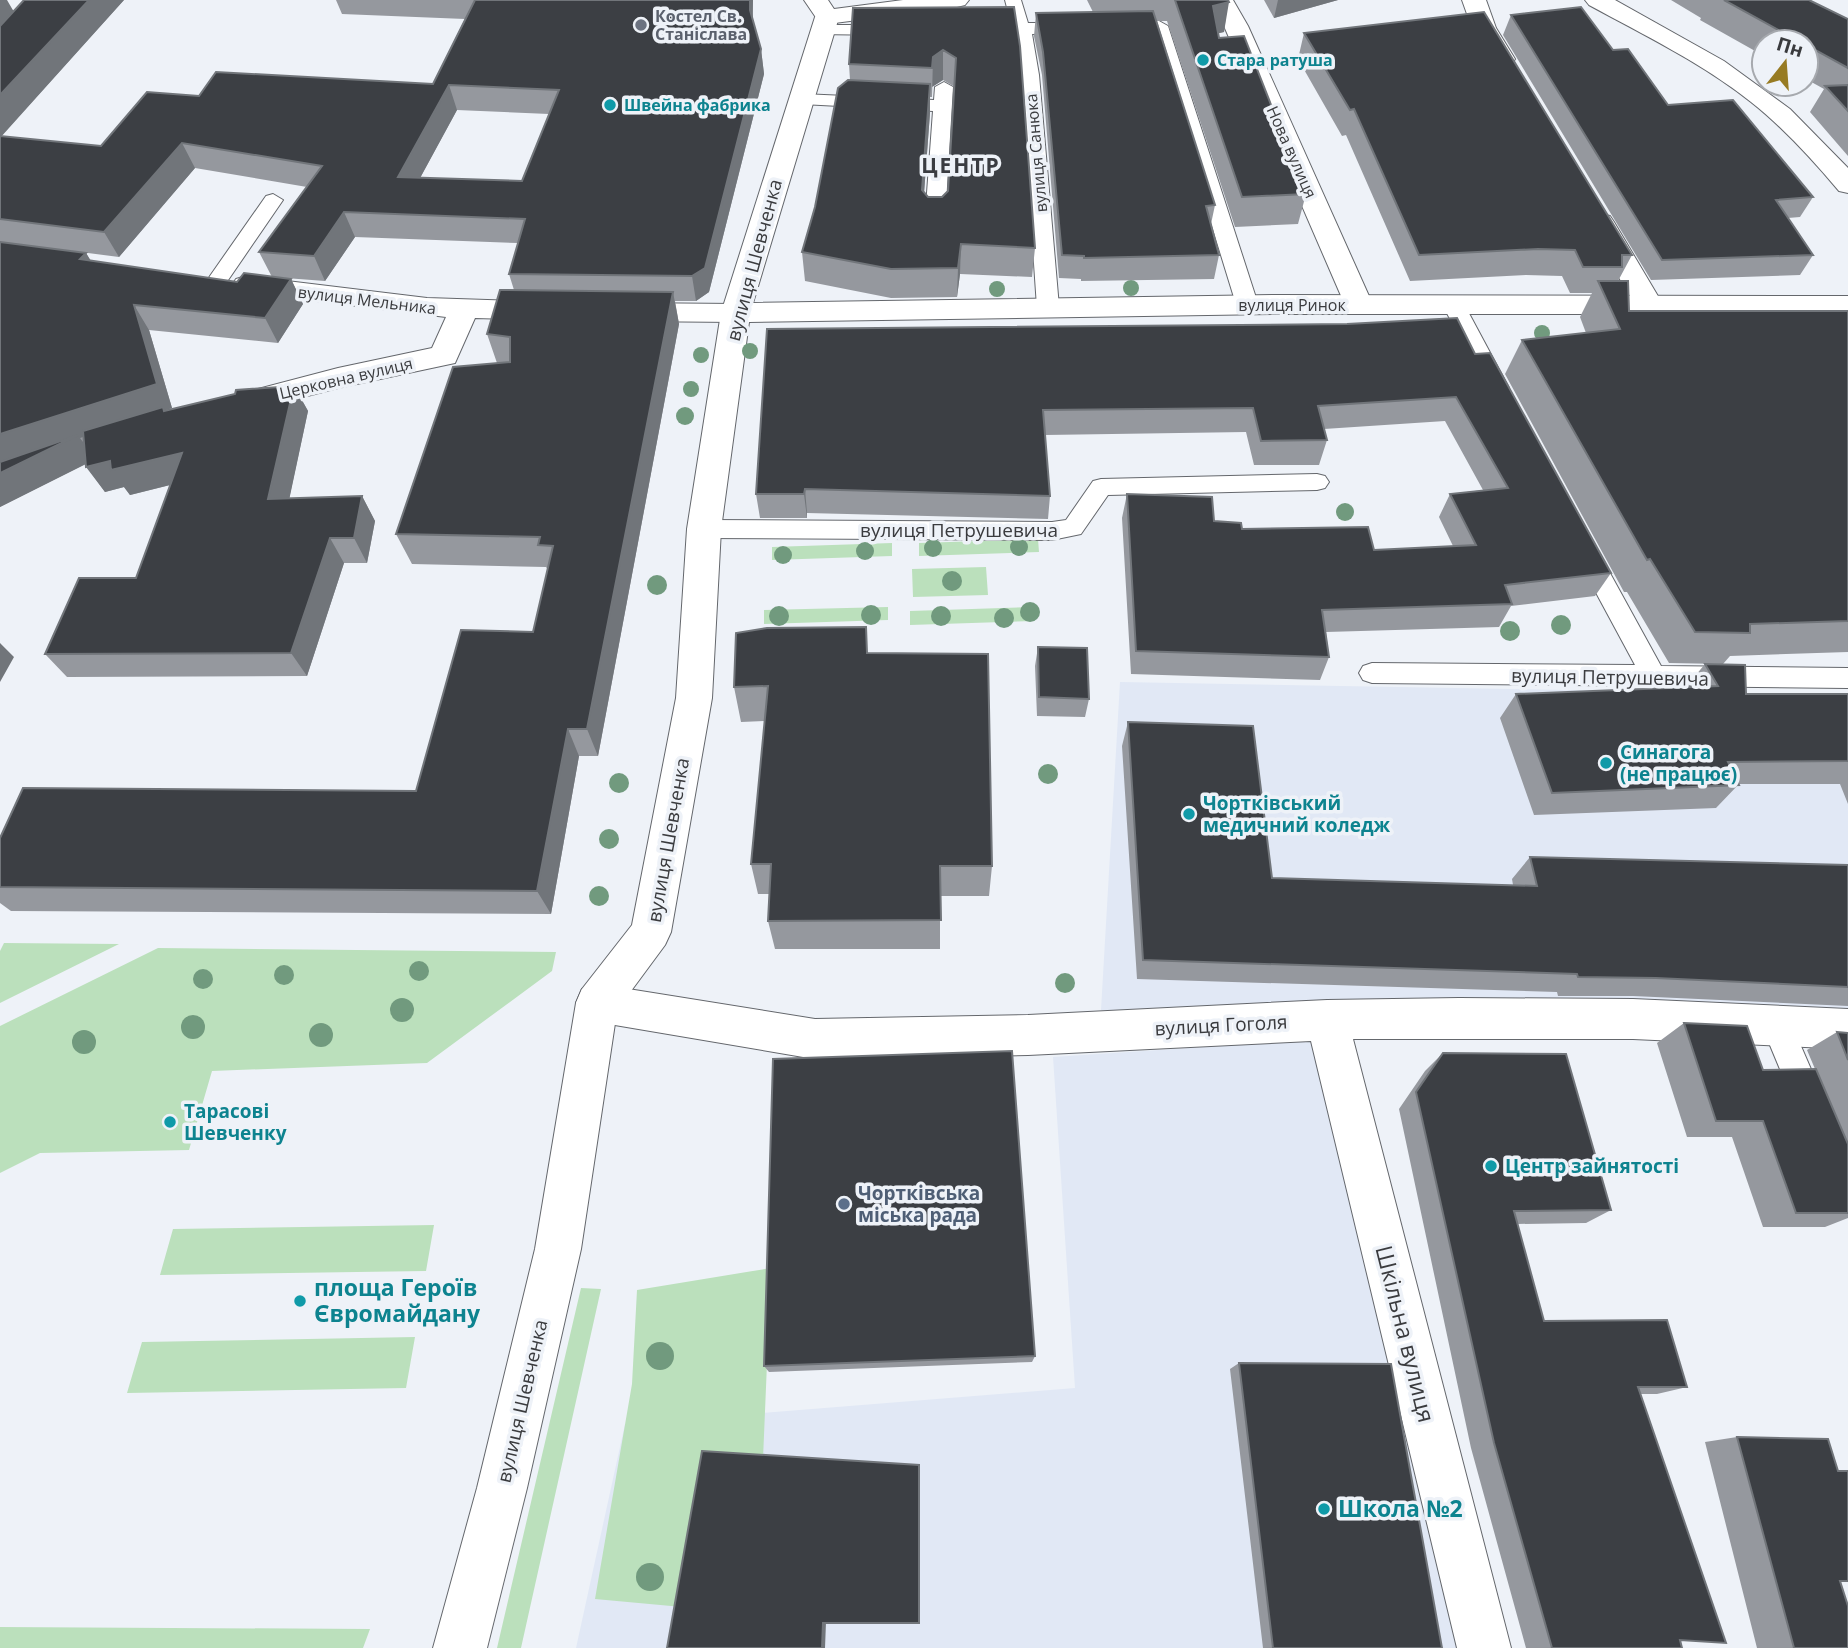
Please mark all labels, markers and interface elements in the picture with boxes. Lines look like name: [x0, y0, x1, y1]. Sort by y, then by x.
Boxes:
place label: Костел Св. Станіслава: [655, 5, 747, 45]
marker: Костел Св. Станіслава: [633, 17, 649, 33]
north arrow: [1750, 28, 1820, 98]
text: Пн: [1773, 30, 1807, 63]
place label: Стара ратуша: [1217, 49, 1333, 71]
marker: Стара ратуша: [1195, 52, 1211, 68]
street label: вулиця Санюка: [1020, 93, 1052, 213]
place label: Швейна фабрика: [624, 94, 771, 116]
marker: Швейна фабрика: [602, 97, 618, 113]
street label: Нова вулиця: [1262, 102, 1322, 202]
district label: ЦЕНТР: [921, 151, 1001, 179]
street label: вулиця Шевченка: [720, 176, 788, 344]
street label: вулиця Мельника: [297, 281, 437, 319]
street label: вулиця Ринок: [1238, 294, 1346, 316]
street label: Церковна вулиця: [277, 352, 415, 404]
street label: вулиця Петрушевича: [860, 517, 1058, 543]
street label: вулиця Петрушевича: [1511, 662, 1709, 692]
place label: Синагога (не працює): [1620, 739, 1737, 787]
marker: Синагога (не працює): [1598, 755, 1614, 771]
street label: вулиця Шевченка: [641, 756, 695, 924]
place label: Чортківський медичний коледж: [1203, 790, 1391, 838]
marker: Чортківський медичний коледж: [1181, 806, 1197, 822]
street label: вулиця Гоголя: [1154, 1009, 1288, 1041]
place label: Тарасові Шевченку: [184, 1098, 287, 1146]
marker: Тарасові Шевченку: [162, 1114, 178, 1130]
place label: Центр зайнятості: [1505, 1153, 1679, 1179]
marker: Центр зайнятості: [1483, 1158, 1499, 1174]
place label: Чортківська міська рада: [858, 1180, 980, 1228]
marker: Чортківська міська рада: [836, 1196, 852, 1212]
street label: Шкільна вулиця: [1369, 1242, 1443, 1425]
place label: площа Героїв Євромайдану: [314, 1271, 481, 1329]
marker: площа Героїв Євромайдану: [292, 1293, 308, 1309]
street label: вулиця Шевченка: [491, 1317, 553, 1485]
place label: Школа №2: [1338, 1492, 1463, 1524]
marker: Школа №2: [1316, 1501, 1332, 1517]

